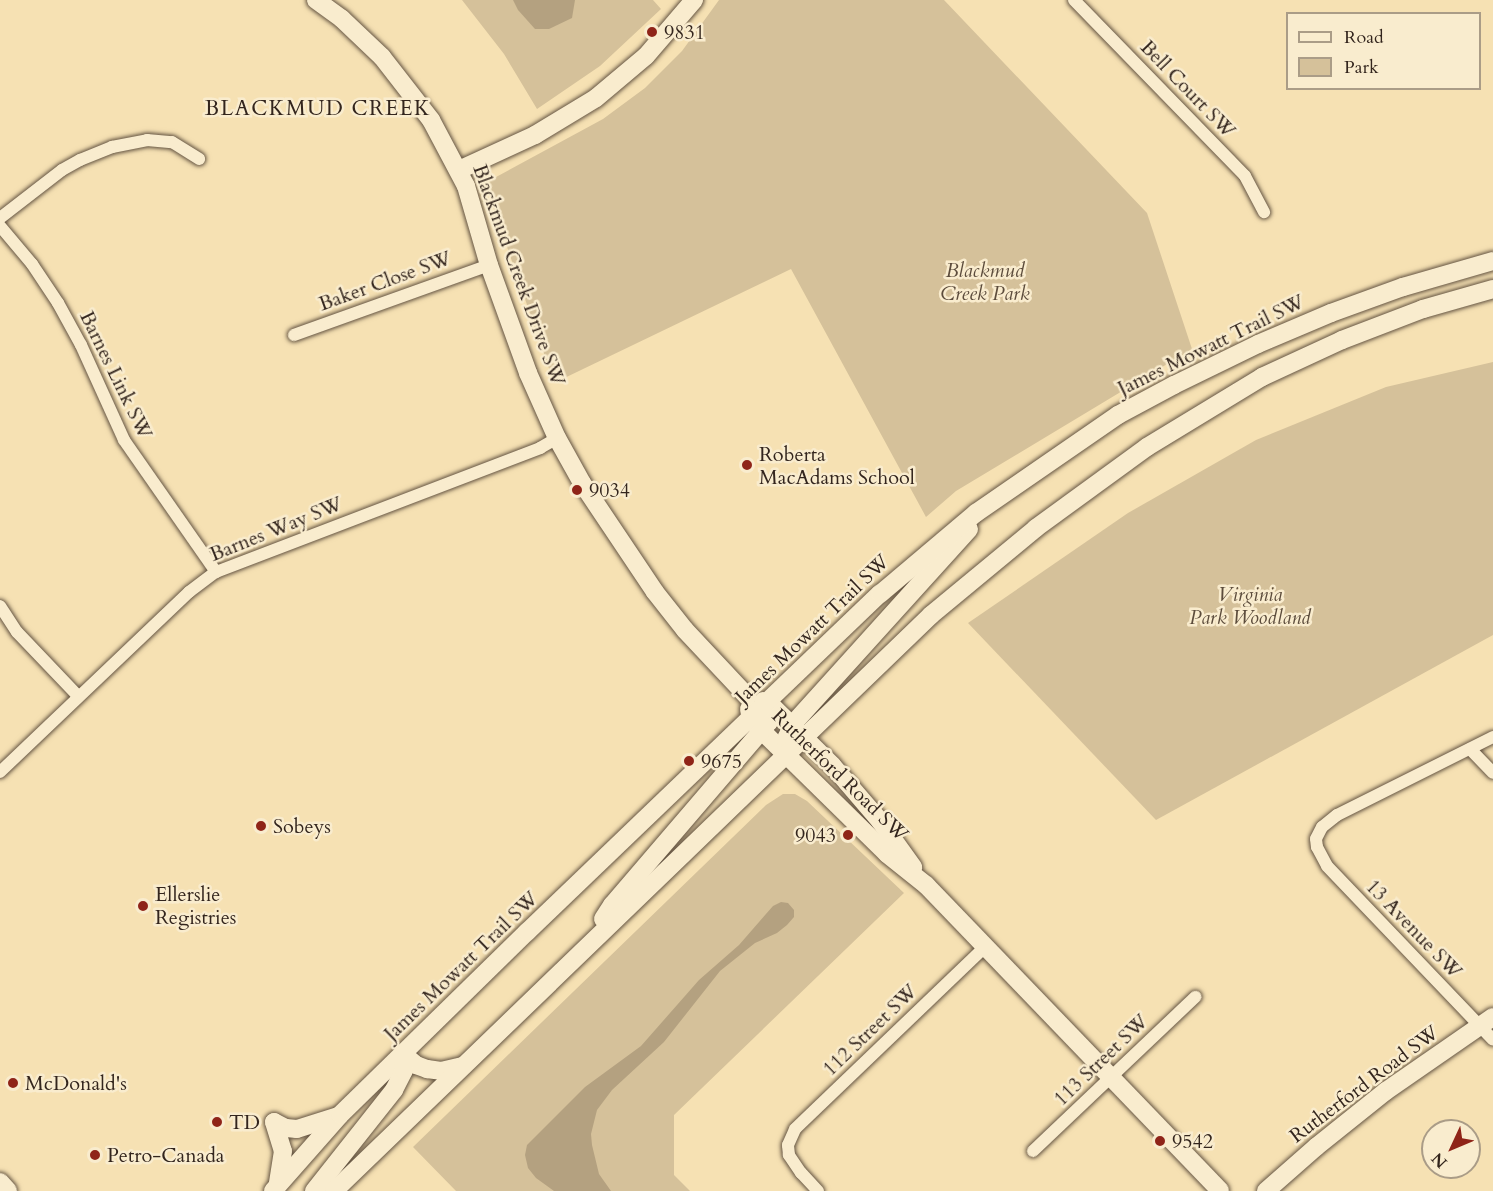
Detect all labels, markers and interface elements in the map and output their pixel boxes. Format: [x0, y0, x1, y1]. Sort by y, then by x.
legend [1286, 12, 1481, 90]
place label: 9831 [664, 20, 705, 44]
marker: 9831 [645, 25, 659, 39]
text: Road [1344, 25, 1384, 50]
street label: Bell Court SW [1135, 35, 1241, 143]
text: Park [1344, 55, 1379, 80]
district label: BLACKMUD CREEK [205, 96, 431, 122]
street label: Blackmud Creek Drive SW [468, 161, 570, 389]
street label: Baker Close SW [316, 246, 454, 316]
park label: Blackmud Creek Park [940, 258, 1030, 305]
street label: James Mowatt Trail SW [1114, 289, 1308, 401]
street label: Barnes Link SW [75, 307, 157, 443]
place label: Roberta MacAdams School [759, 442, 915, 489]
marker: Roberta MacAdams School [740, 458, 754, 472]
place label: 9034 [589, 478, 630, 502]
marker: 9034 [570, 483, 584, 497]
street label: Barnes Way SW [206, 491, 346, 567]
street label: James Mowatt Trail SW [730, 549, 894, 709]
park label: Virginia Park Woodland [1189, 583, 1311, 630]
street label: Rutherford Road SW [767, 704, 913, 846]
place label: 9675 [701, 749, 742, 773]
marker: 9675 [682, 754, 696, 768]
place label: Sobeys [273, 814, 331, 838]
marker: Sobeys [254, 819, 268, 833]
place label: 9043 [795, 823, 836, 847]
marker: 9043 [841, 828, 855, 842]
street label: 13 Avenue SW [1361, 875, 1467, 983]
place label: Ellerslie Registries [155, 882, 236, 929]
street label: James Mowatt Trail SW [379, 886, 543, 1046]
marker: Ellerslie Registries [136, 899, 150, 913]
street label: 112 Street SW [818, 979, 922, 1081]
street label: 113 Street SW [1049, 1009, 1153, 1111]
street label: Rutherford Road SW [1285, 1020, 1443, 1148]
place label: McDonald's [25, 1071, 127, 1095]
marker: McDonald's [6, 1076, 20, 1090]
place label: TD [229, 1110, 260, 1134]
marker: TD [210, 1115, 224, 1129]
north arrow [1421, 1119, 1481, 1179]
place label: 9542 [1172, 1129, 1213, 1153]
marker: 9542 [1153, 1134, 1167, 1148]
place label: Petro-Canada [107, 1143, 224, 1167]
text: N [1427, 1147, 1452, 1173]
marker: Petro-Canada [88, 1148, 102, 1162]

